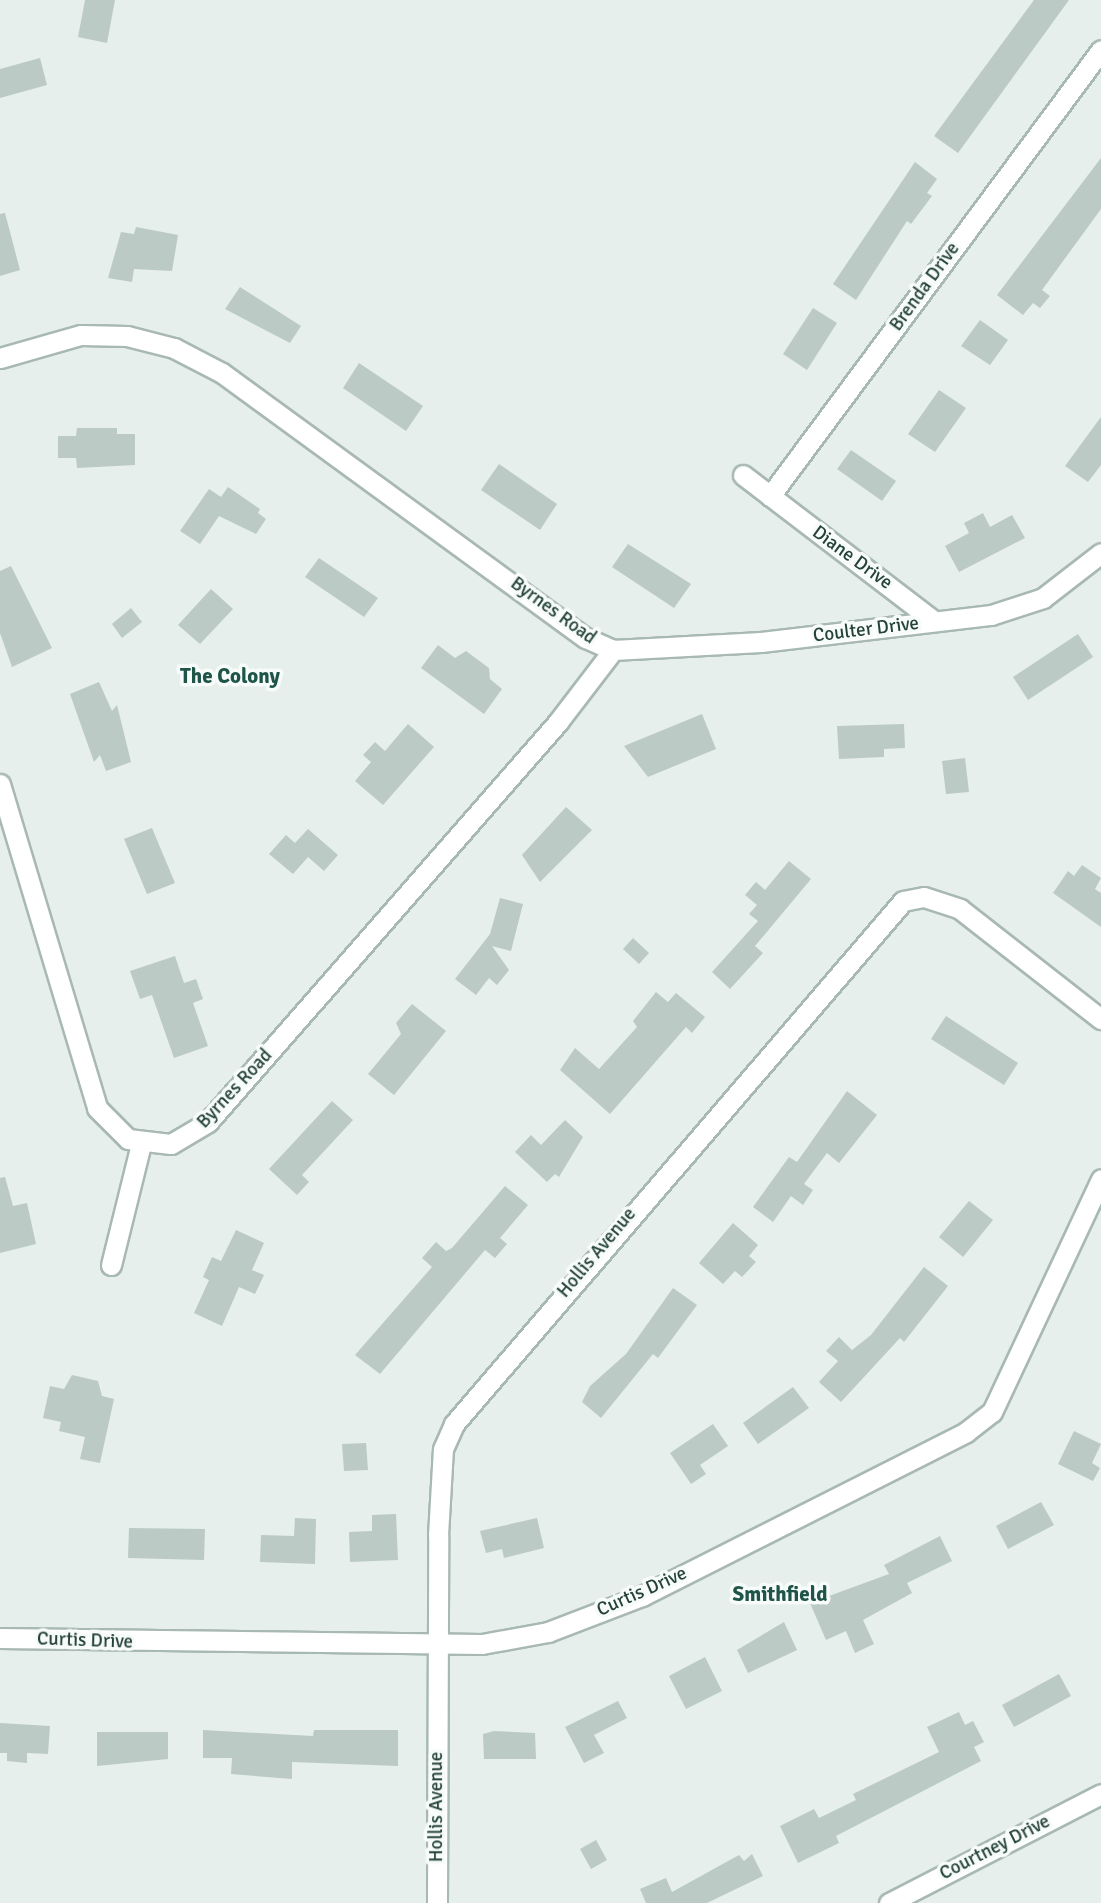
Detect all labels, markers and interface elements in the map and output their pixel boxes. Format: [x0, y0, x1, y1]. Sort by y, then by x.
street label: Brenda Drive [885, 238, 965, 336]
street label: Diane Drive [807, 521, 897, 595]
street label: Byrnes Road [506, 572, 600, 650]
street label: Coulter Drive [812, 612, 920, 648]
district label: The Colony [180, 663, 280, 689]
street label: Byrnes Road [193, 1045, 277, 1133]
street label: Hollis Avenue [553, 1203, 641, 1303]
street label: Curtis Drive [593, 1562, 691, 1622]
district label: Smithfield [732, 1581, 828, 1607]
street label: Curtis Drive [37, 1628, 133, 1654]
street label: Hollis Avenue [426, 1752, 448, 1862]
street label: Courtney Drive [936, 1810, 1054, 1886]

